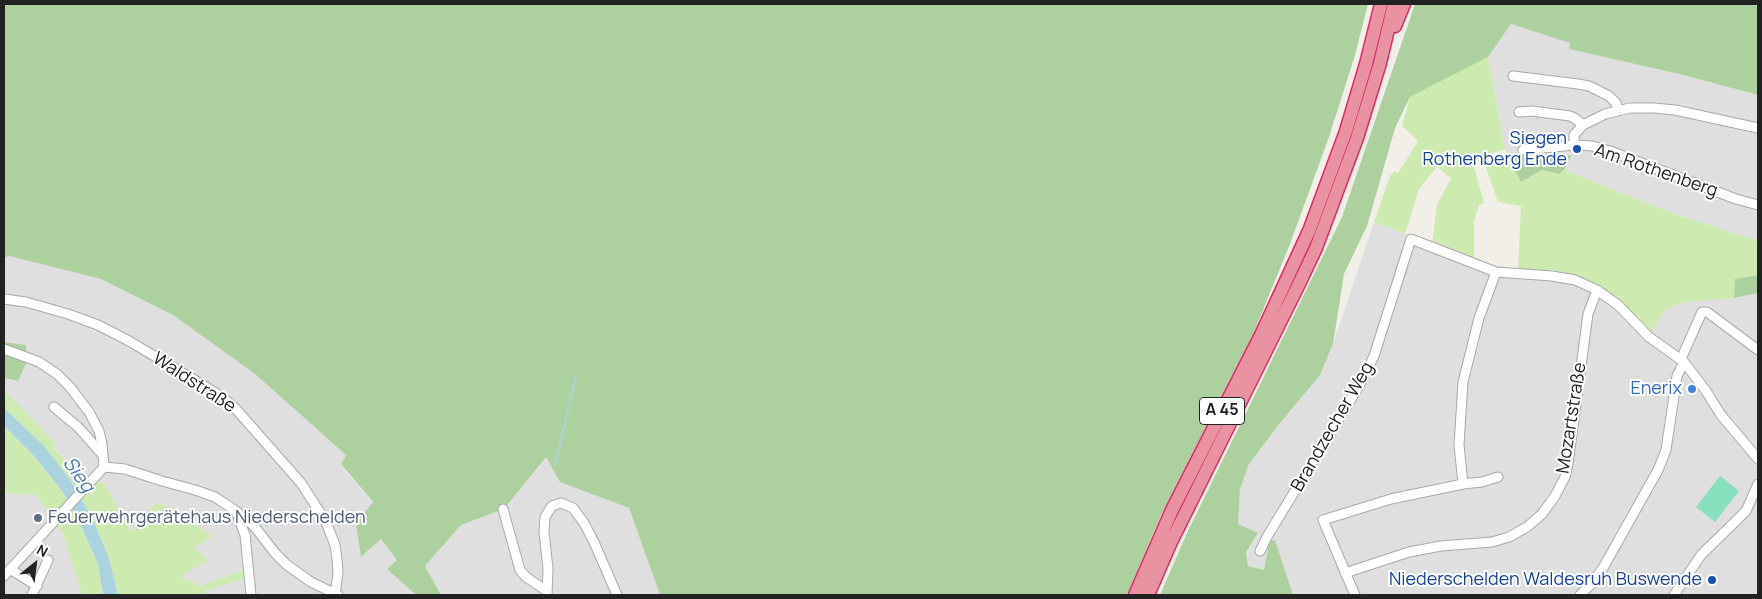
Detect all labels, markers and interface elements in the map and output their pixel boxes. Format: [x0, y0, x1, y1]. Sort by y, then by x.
place label: Siegen Rothenberg Ende [1423, 128, 1567, 170]
street label: Am Rothenberg [1591, 140, 1721, 202]
marker: Siegen Rothenberg Ende [1571, 143, 1583, 155]
street label: Waldstraße [148, 348, 240, 418]
street label: Brandzecher Weg [1287, 358, 1379, 496]
street label: Mozartstraße [1553, 361, 1591, 475]
place label: Enerix [1630, 378, 1682, 400]
marker: Enerix [1686, 383, 1698, 395]
road number: A 45 [1200, 398, 1244, 424]
water label: Sieg [57, 453, 99, 497]
place label: Feuerwehrgerätehaus Niederschelden [48, 507, 366, 529]
marker: Feuerwehrgerätehaus Niederschelden [32, 512, 44, 524]
north arrow [10, 539, 60, 589]
text: N [34, 540, 52, 561]
place label: Niederschelden Waldesruh Buswende [1389, 569, 1702, 591]
marker: Niederschelden Waldesruh Buswende [1706, 574, 1718, 586]

